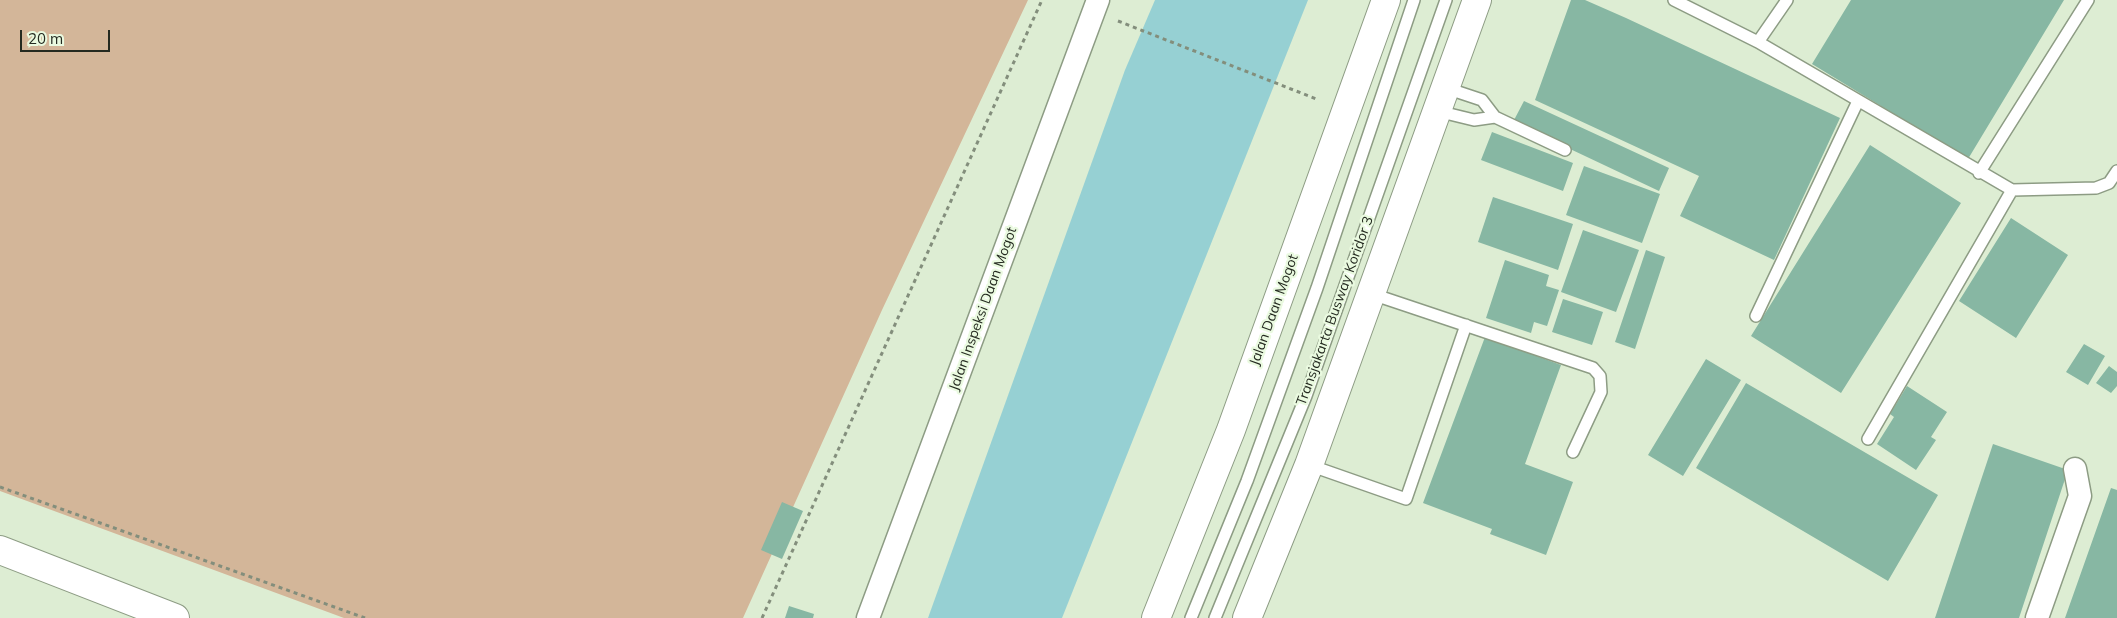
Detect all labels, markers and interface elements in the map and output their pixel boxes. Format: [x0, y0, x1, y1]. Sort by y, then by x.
scale bar [22, 20, 112, 52]
text: 20 m [28, 29, 63, 48]
street label: Transjakarta Busway Koridor 3 [1293, 214, 1377, 408]
street label: Jalan Inspeksi Daan Mogot [946, 225, 1020, 393]
street label: Jalan Daan Mogot [1246, 252, 1302, 368]

